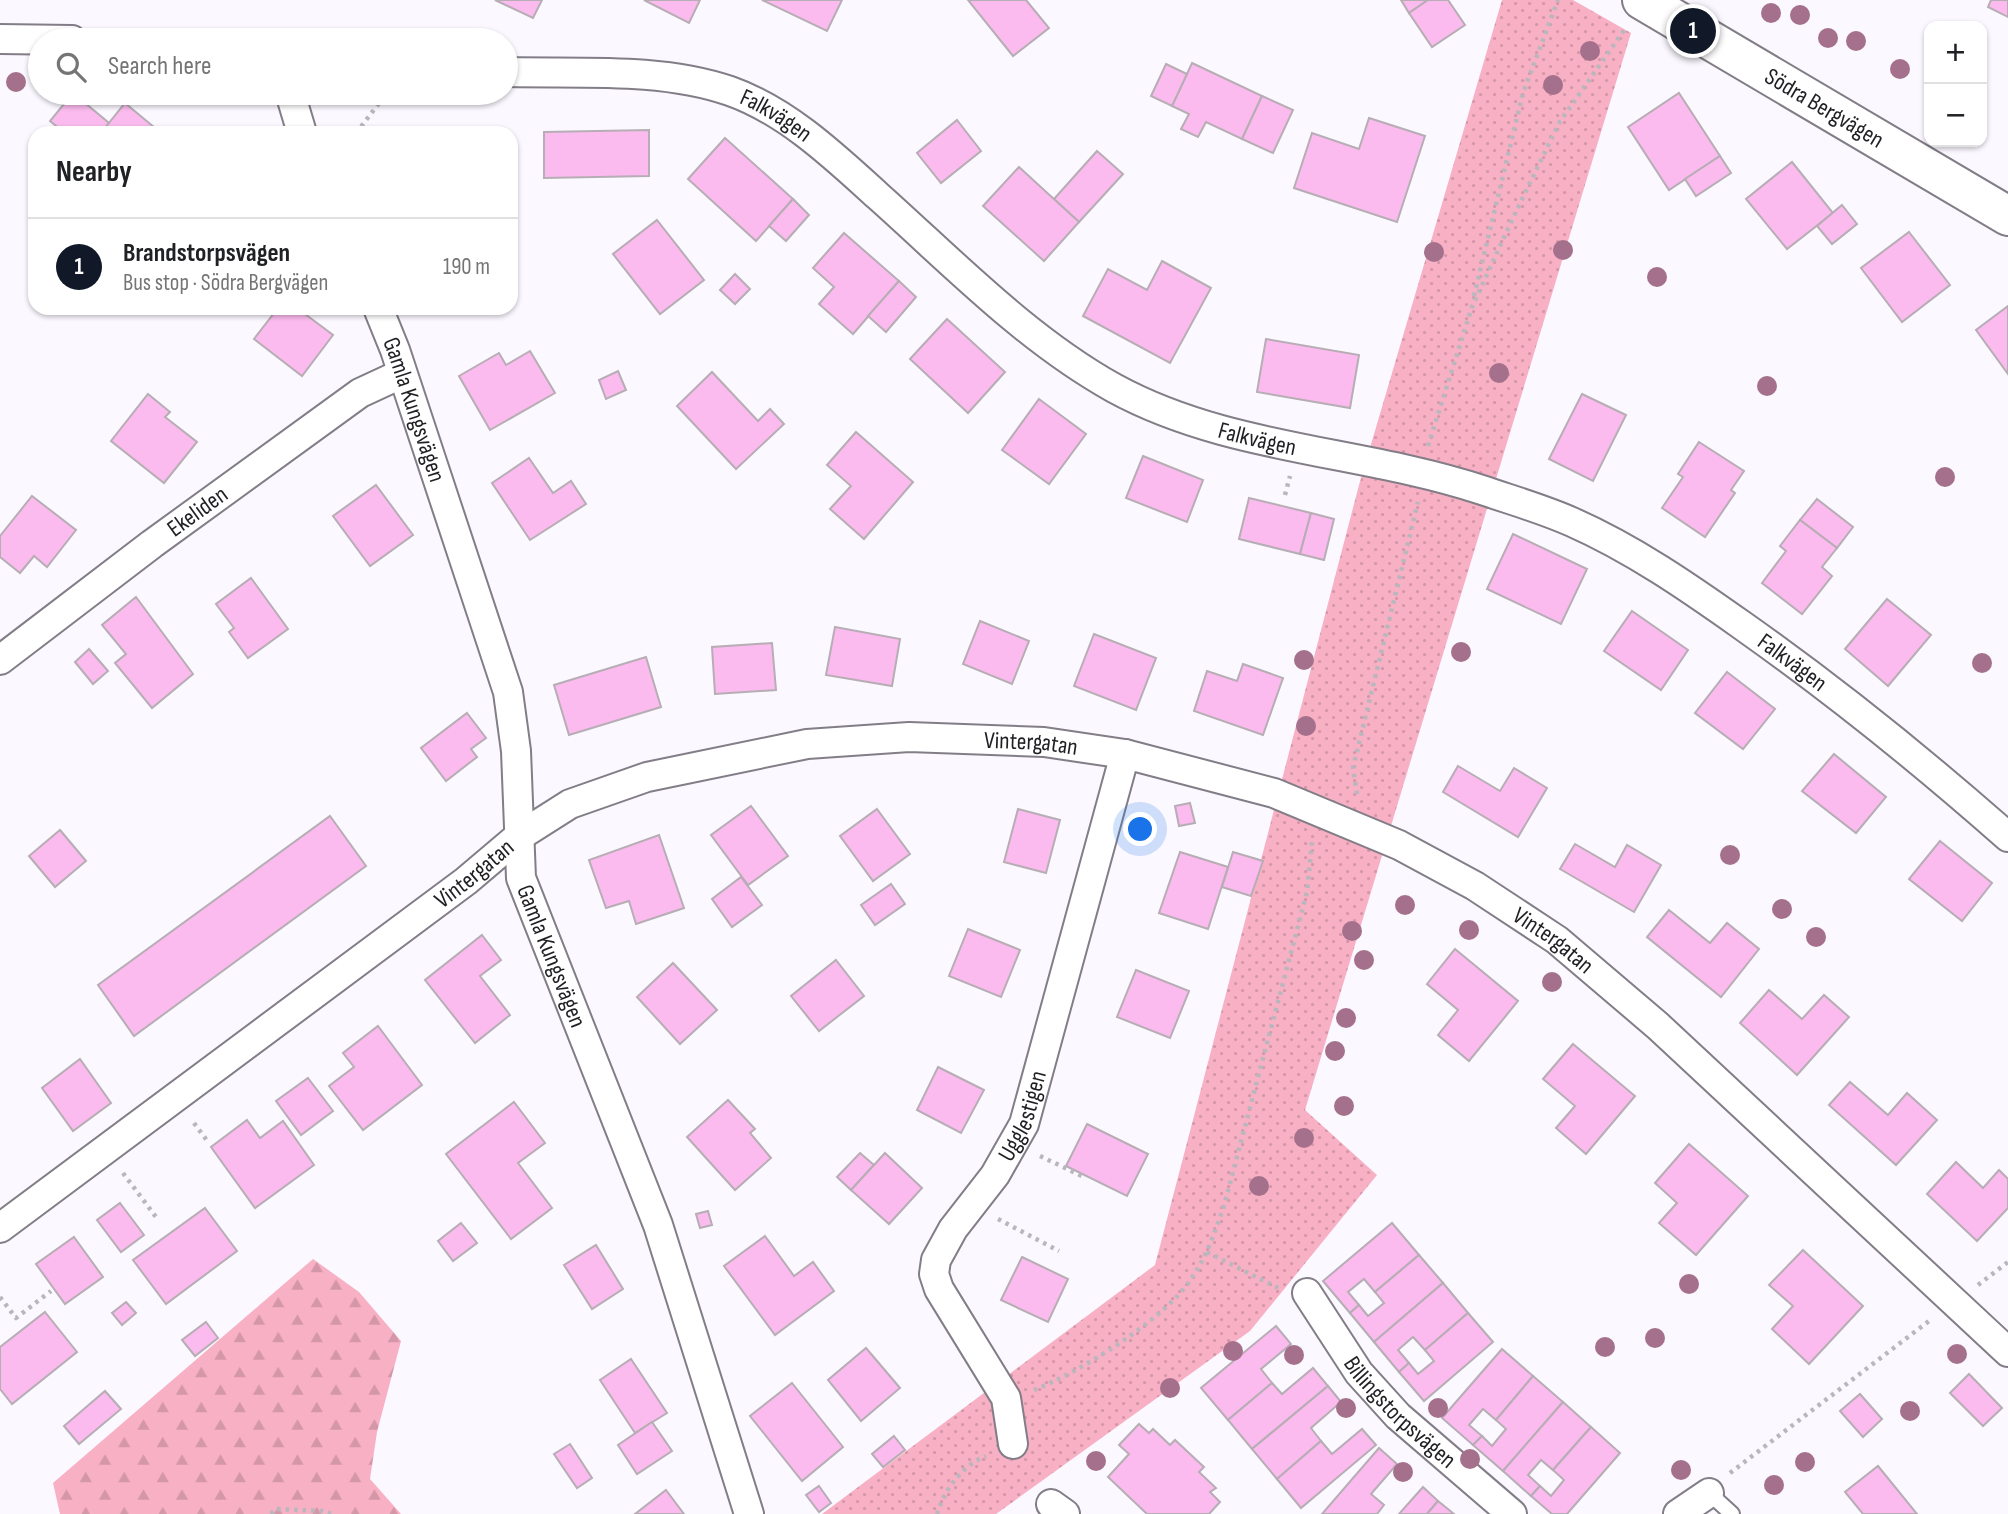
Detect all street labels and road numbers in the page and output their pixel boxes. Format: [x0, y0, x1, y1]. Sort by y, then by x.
street label: Södra Bergvägen [1760, 62, 1889, 155]
street label: Falkvägen [736, 83, 818, 148]
street label: Gamla Kungsvägen [376, 333, 452, 486]
street label: Falkvägen [1215, 416, 1299, 462]
street label: Ekeliden [162, 480, 233, 543]
street label: Falkvägen [1752, 627, 1833, 698]
street label: Vintergatan [983, 726, 1080, 762]
street label: Vintergatan [429, 833, 520, 915]
street label: Gamla Kungsvägen [510, 881, 592, 1032]
street label: Vintergatan [1507, 901, 1600, 980]
street label: Ugglestigen [992, 1068, 1053, 1167]
street label: Billingstorpsvägen [1337, 1351, 1462, 1475]

